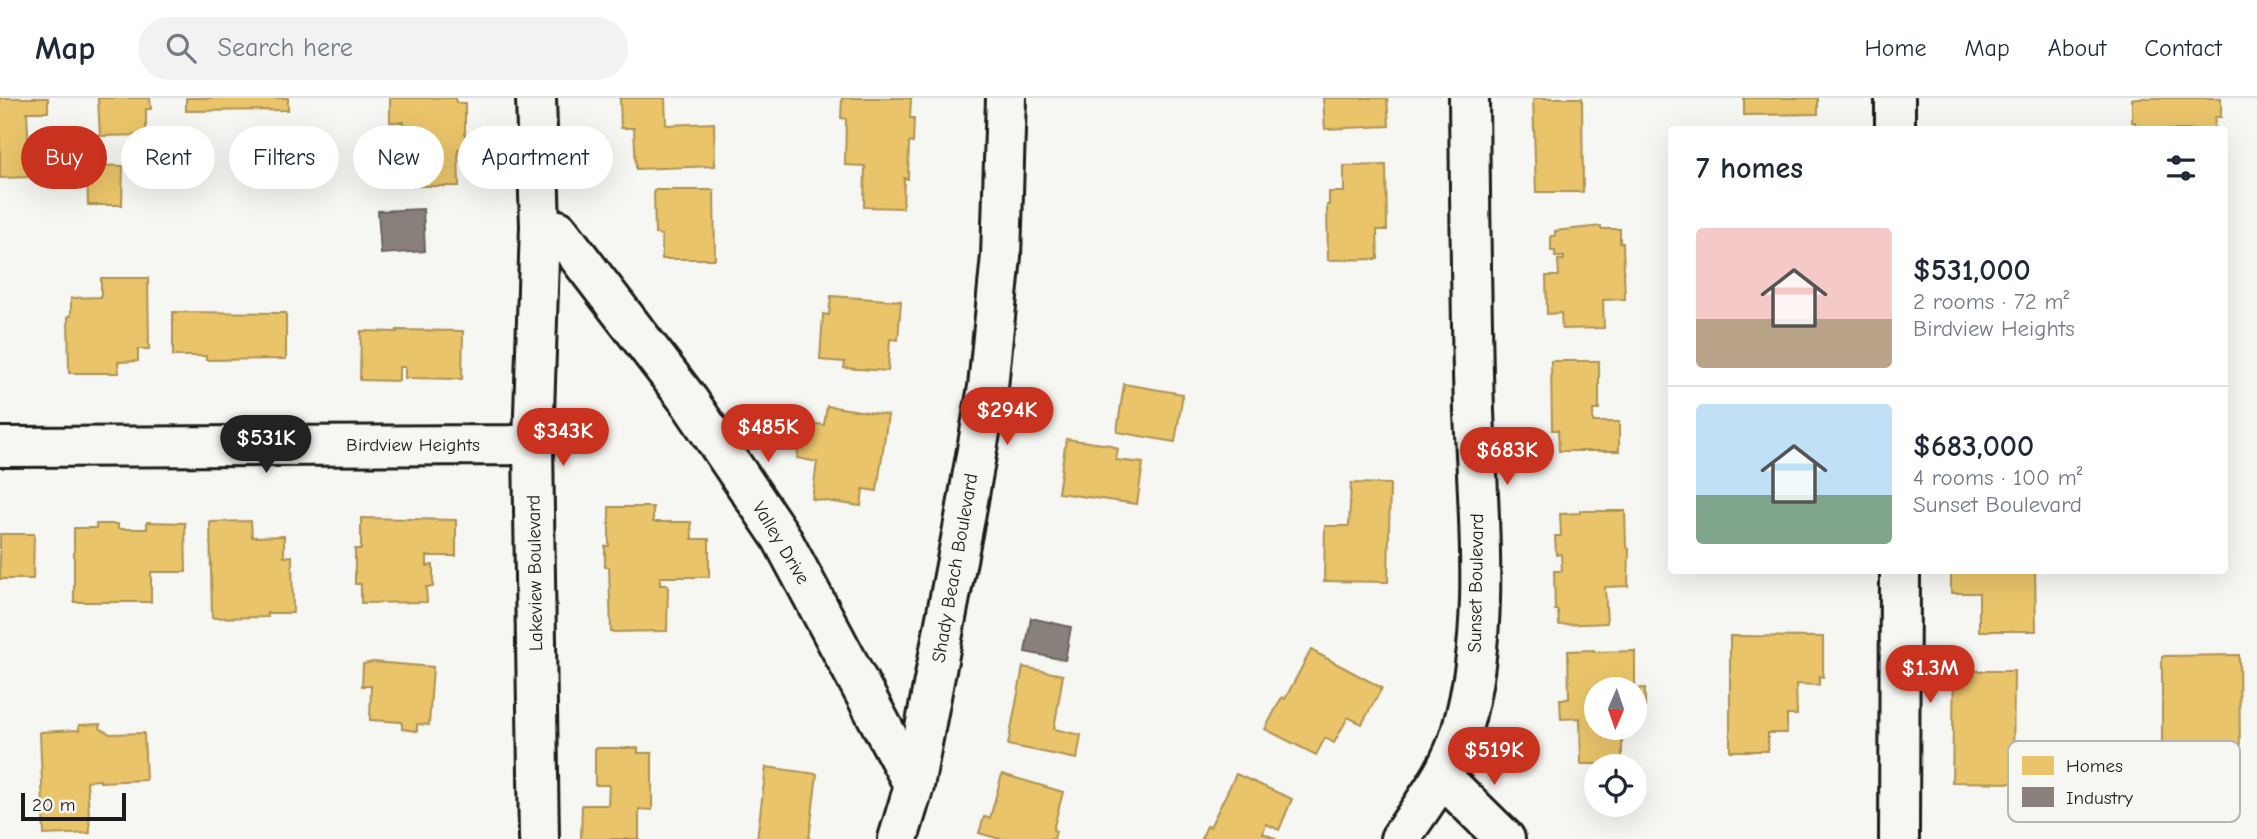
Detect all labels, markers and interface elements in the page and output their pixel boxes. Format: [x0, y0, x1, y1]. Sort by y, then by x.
search box [138, 17, 628, 80]
text: Map [35, 29, 96, 67]
icon: search [162, 29, 200, 67]
text: Search here [218, 33, 353, 63]
text: Home [1865, 34, 1926, 62]
text: Map [1964, 34, 2010, 62]
text: About [2048, 34, 2106, 62]
text: Contact [2144, 34, 2222, 62]
chip: Buy [21, 126, 107, 189]
chip: Rent [121, 126, 215, 189]
chip: Filters [229, 126, 339, 189]
chip: New [353, 126, 444, 189]
chip: Apartment [458, 126, 613, 189]
icon: filters [2162, 149, 2200, 187]
text: 7 homes [1696, 151, 1803, 186]
text: $531,000 [1913, 253, 2031, 288]
icon: home [1752, 256, 1836, 340]
text: 2 rooms · 72 m² [1913, 288, 2069, 315]
text: Birdview Heights [1913, 315, 2075, 342]
pin: $294K [958, 388, 1056, 447]
text: $294K [976, 396, 1038, 423]
pin: $485K [719, 404, 817, 464]
pin: $343K [514, 408, 612, 468]
text: $485K [737, 413, 799, 440]
pin: $531K [217, 416, 315, 475]
text: $343K [533, 417, 593, 444]
text: $531K [236, 424, 296, 451]
pin: $683K [1458, 428, 1556, 487]
text: $683,000 [1913, 429, 2034, 464]
icon: home [1752, 432, 1836, 516]
street label: Birdview Heights [346, 434, 480, 456]
text: $683K [1476, 436, 1538, 463]
text: 4 rooms · 100 m² [1913, 464, 2082, 491]
street label: Shady Beach Boulevard [928, 472, 982, 664]
text: Sunset Boulevard [1913, 491, 2082, 518]
street label: Lakeview Boulevard [523, 495, 547, 651]
street label: Valley Drive [748, 498, 814, 588]
street label: Sunset Boulevard [1464, 513, 1488, 653]
pin: $1.3M [1881, 646, 1979, 705]
text: $1.3M [1902, 654, 1958, 681]
north arrow [1584, 677, 1647, 740]
map controls [1584, 677, 1647, 817]
pin: $519K [1445, 728, 1543, 787]
text: $519K [1464, 736, 1524, 763]
legend [2008, 741, 2240, 822]
button: locate [1584, 754, 1647, 817]
text: Homes [2066, 755, 2123, 777]
text: Industry [2066, 787, 2134, 809]
scale bar [21, 790, 126, 822]
text: 20 m [32, 794, 76, 816]

